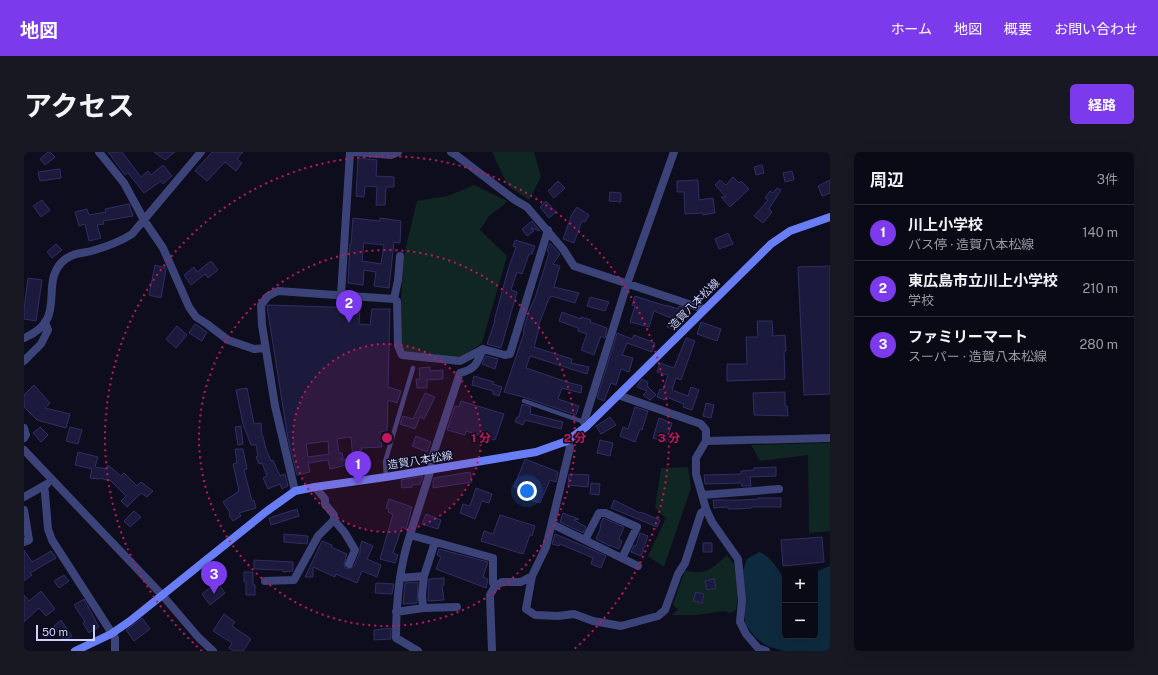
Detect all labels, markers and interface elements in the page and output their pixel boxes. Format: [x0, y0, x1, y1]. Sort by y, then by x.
text: 地図 [20, 19, 58, 41]
text: ホーム [890, 21, 932, 37]
text: 地図 [954, 21, 982, 37]
text: 概要 [1004, 21, 1032, 37]
text: お問い合わせ [1054, 21, 1138, 37]
button: 経路 [1070, 84, 1134, 124]
text: アクセス [24, 89, 135, 122]
text: 周辺 [870, 170, 904, 190]
text: 3件 [1097, 172, 1118, 187]
text: 川上小学校 [908, 216, 983, 233]
text: 1 [880, 225, 886, 240]
text: 140 m [1082, 225, 1118, 240]
text: バス停 · 造賀八本松線 [908, 237, 1034, 252]
text: 東広島市立川上小学校 [908, 272, 1058, 289]
street label: 造賀八本松線 [666, 276, 722, 332]
text: 2 [879, 281, 887, 296]
text: 210 m [1083, 281, 1118, 296]
pin: 2 [336, 290, 362, 323]
text: 学校 [908, 293, 934, 308]
text: ファミリーマート [908, 328, 1028, 345]
text: 3 [879, 337, 887, 352]
text: 280 m [1080, 337, 1118, 352]
text: スーパー · 造賀八本松線 [908, 349, 1047, 364]
centre of rings [380, 431, 394, 445]
text: 1 分 [471, 431, 491, 445]
text: 2 分 [564, 431, 586, 445]
text: 3 分 [658, 431, 680, 445]
street label: 造賀八本松線 [386, 449, 454, 471]
pin: 1 [345, 451, 371, 484]
your location [517, 481, 537, 501]
pin: 3 [201, 561, 227, 594]
map controls [782, 567, 818, 639]
button: + [782, 567, 818, 603]
button: − [782, 603, 818, 639]
scale bar [36, 623, 95, 642]
text: 50 m [42, 626, 68, 638]

